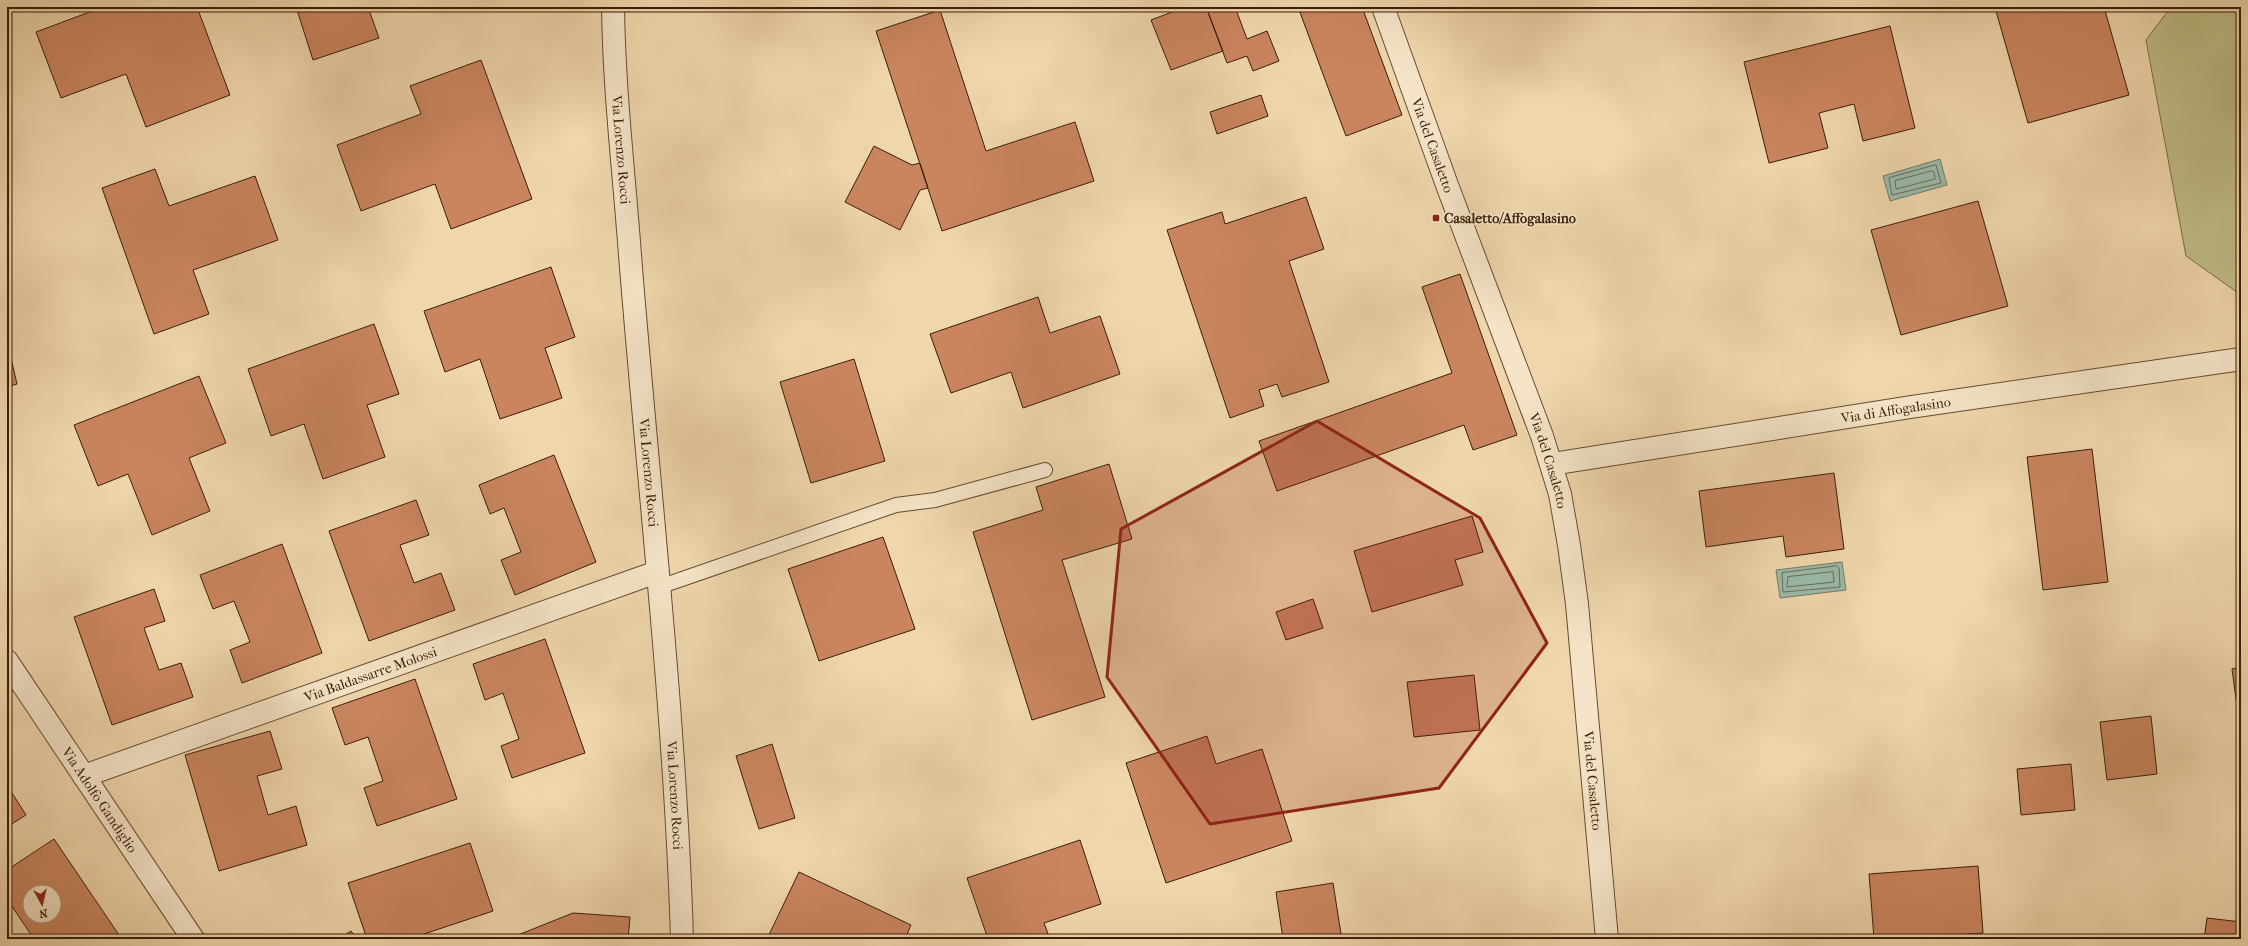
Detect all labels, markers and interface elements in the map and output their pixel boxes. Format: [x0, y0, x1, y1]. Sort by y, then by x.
street label: Via Lorenzo Rocci [608, 94, 634, 205]
street label: Via del Casaletto [1407, 95, 1457, 195]
place label: Casaletto/Affogalasino [1444, 210, 1576, 227]
marker: Casaletto/Affogalasino [1431, 213, 1441, 223]
street label: Via di Affogalasino [1839, 393, 1952, 427]
street label: Via del Casaletto [1525, 410, 1570, 510]
street label: Via Lorenzo Rocci [635, 416, 662, 528]
street label: Via Baldassarre Molossi [301, 643, 439, 706]
street label: Via del Casaletto [1579, 729, 1605, 831]
street label: Via Lorenzo Rocci [663, 739, 686, 850]
street label: Via Adolfo Gandiglio [57, 743, 141, 856]
north arrow [22, 884, 62, 924]
text: N [38, 906, 48, 921]

